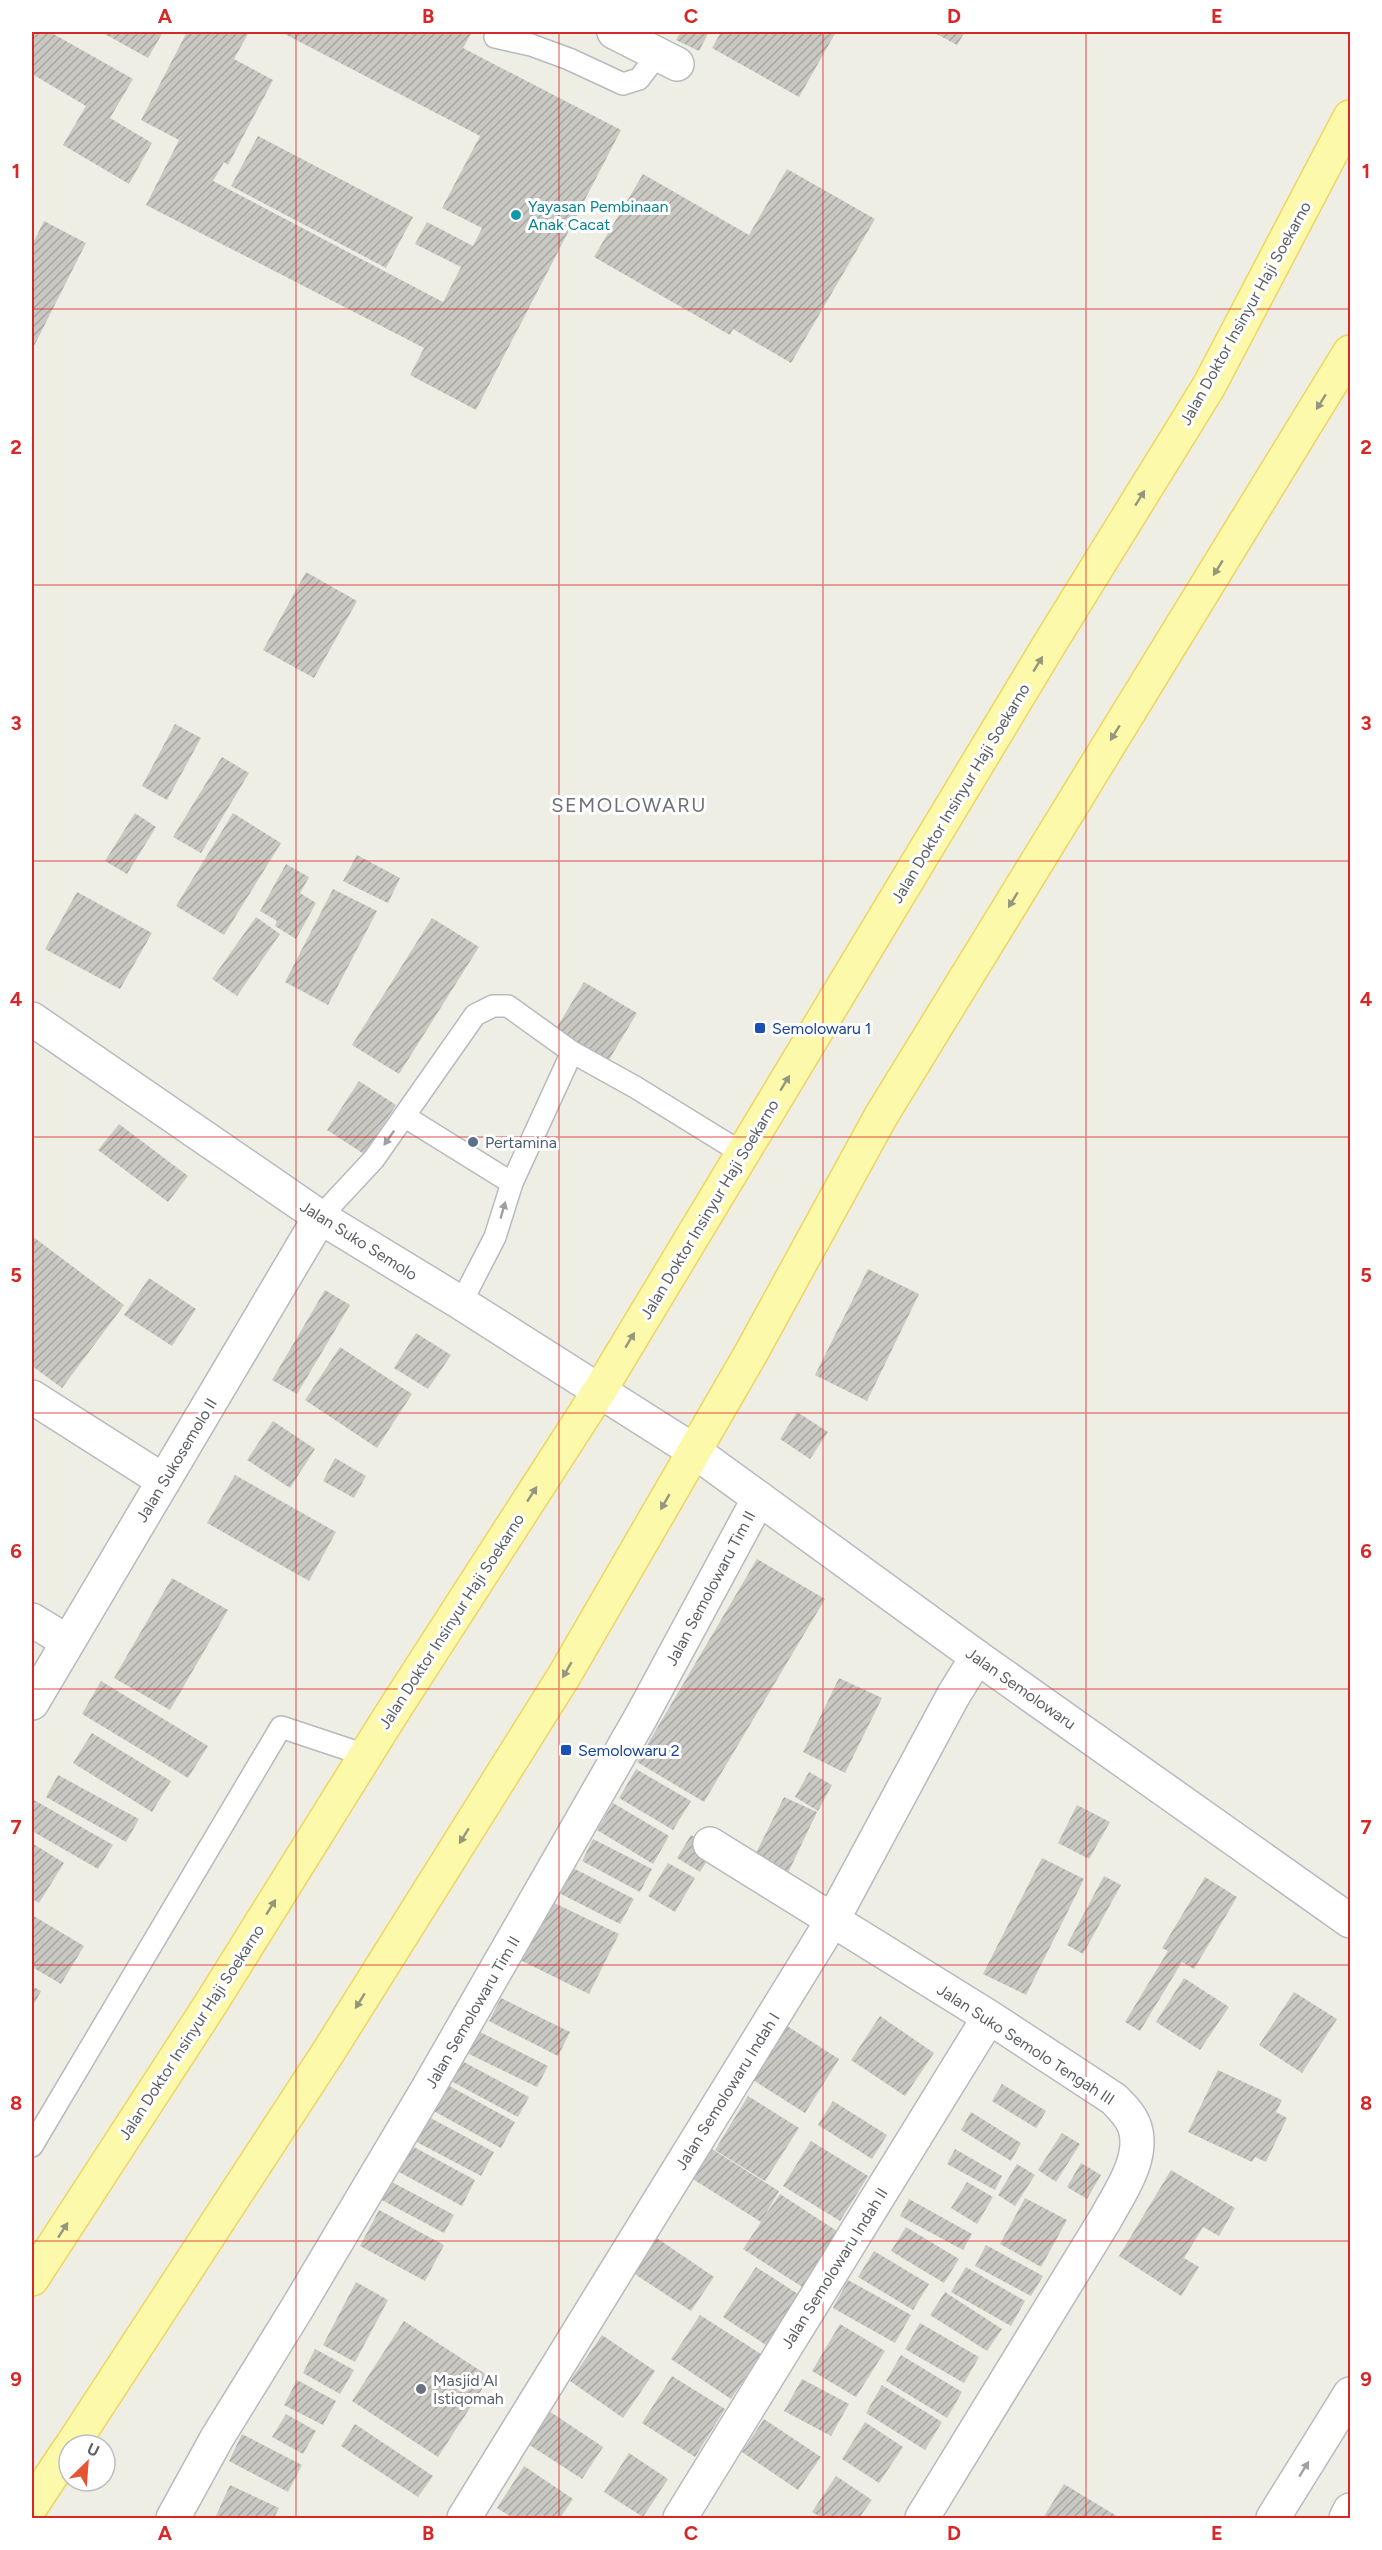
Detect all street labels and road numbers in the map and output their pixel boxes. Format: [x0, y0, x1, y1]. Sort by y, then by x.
street label: Jalan Doktor Insinyur Haji Soekarno [1176, 198, 1315, 428]
street label: Jalan Doktor Insinyur Haji Soekarno [887, 680, 1034, 907]
street label: Jalan Doktor Insinyur Haji Soekarno [636, 1096, 783, 1323]
street label: Jalan Suko Semolo [297, 1197, 421, 1284]
street label: Jalan Sukosemolo II [132, 1395, 221, 1526]
street label: Jalan Semolowaru Tim II [662, 1508, 759, 1669]
street label: Jalan Doktor Insinyur Haji Soekarno [375, 1510, 528, 1733]
street label: Jalan Semolowaru [962, 1643, 1079, 1733]
street label: Jalan Doktor Insinyur Haji Soekarno [115, 1921, 268, 2144]
street label: Jalan Semolowaru Tim II [421, 1933, 524, 2092]
street label: Jalan Suko Semolo Tengah III [933, 1980, 1118, 2109]
street label: Jalan Semolowaru Indah I [671, 2009, 784, 2173]
street label: Jalan Semolowaru Indah II [777, 2184, 892, 2352]

